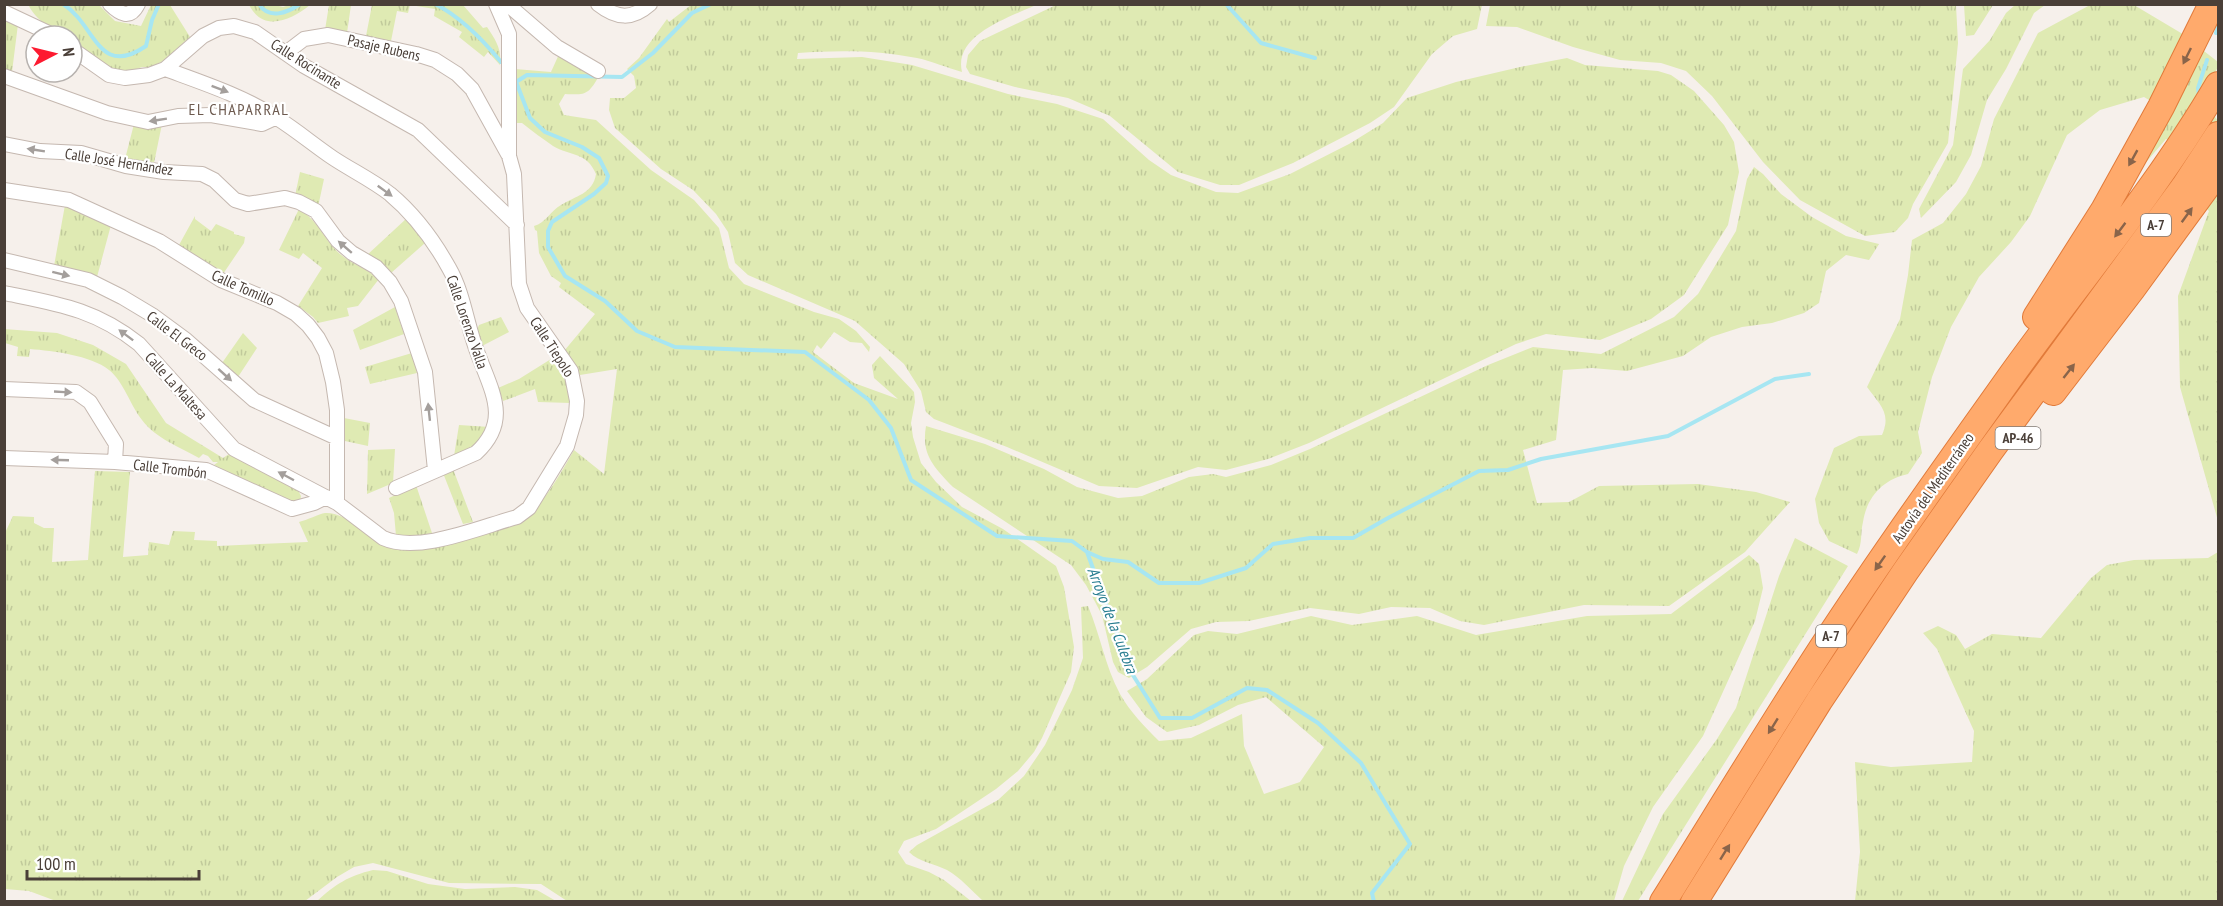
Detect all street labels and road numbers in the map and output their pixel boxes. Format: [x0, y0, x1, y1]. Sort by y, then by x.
street label: Pasaje Rubens [346, 30, 422, 65]
street label: Calle Rocinante [267, 34, 345, 93]
street label: Calle José Hernández [64, 144, 174, 179]
road number: A-7 [2141, 214, 2171, 236]
street label: Calle Tomillo [209, 265, 278, 310]
street label: Calle Lorenzo Valla [443, 272, 492, 371]
street label: Calle El Greco [143, 307, 211, 365]
street label: Calle Tiepolo [526, 313, 579, 380]
street label: Calle La Maltesa [141, 348, 212, 423]
road number: AP-46 [1996, 427, 2040, 449]
street label: Autovía del Mediterráneo [1887, 429, 1978, 547]
street label: Calle Trombón [132, 455, 208, 482]
road number: A-7 [1816, 625, 1846, 647]

